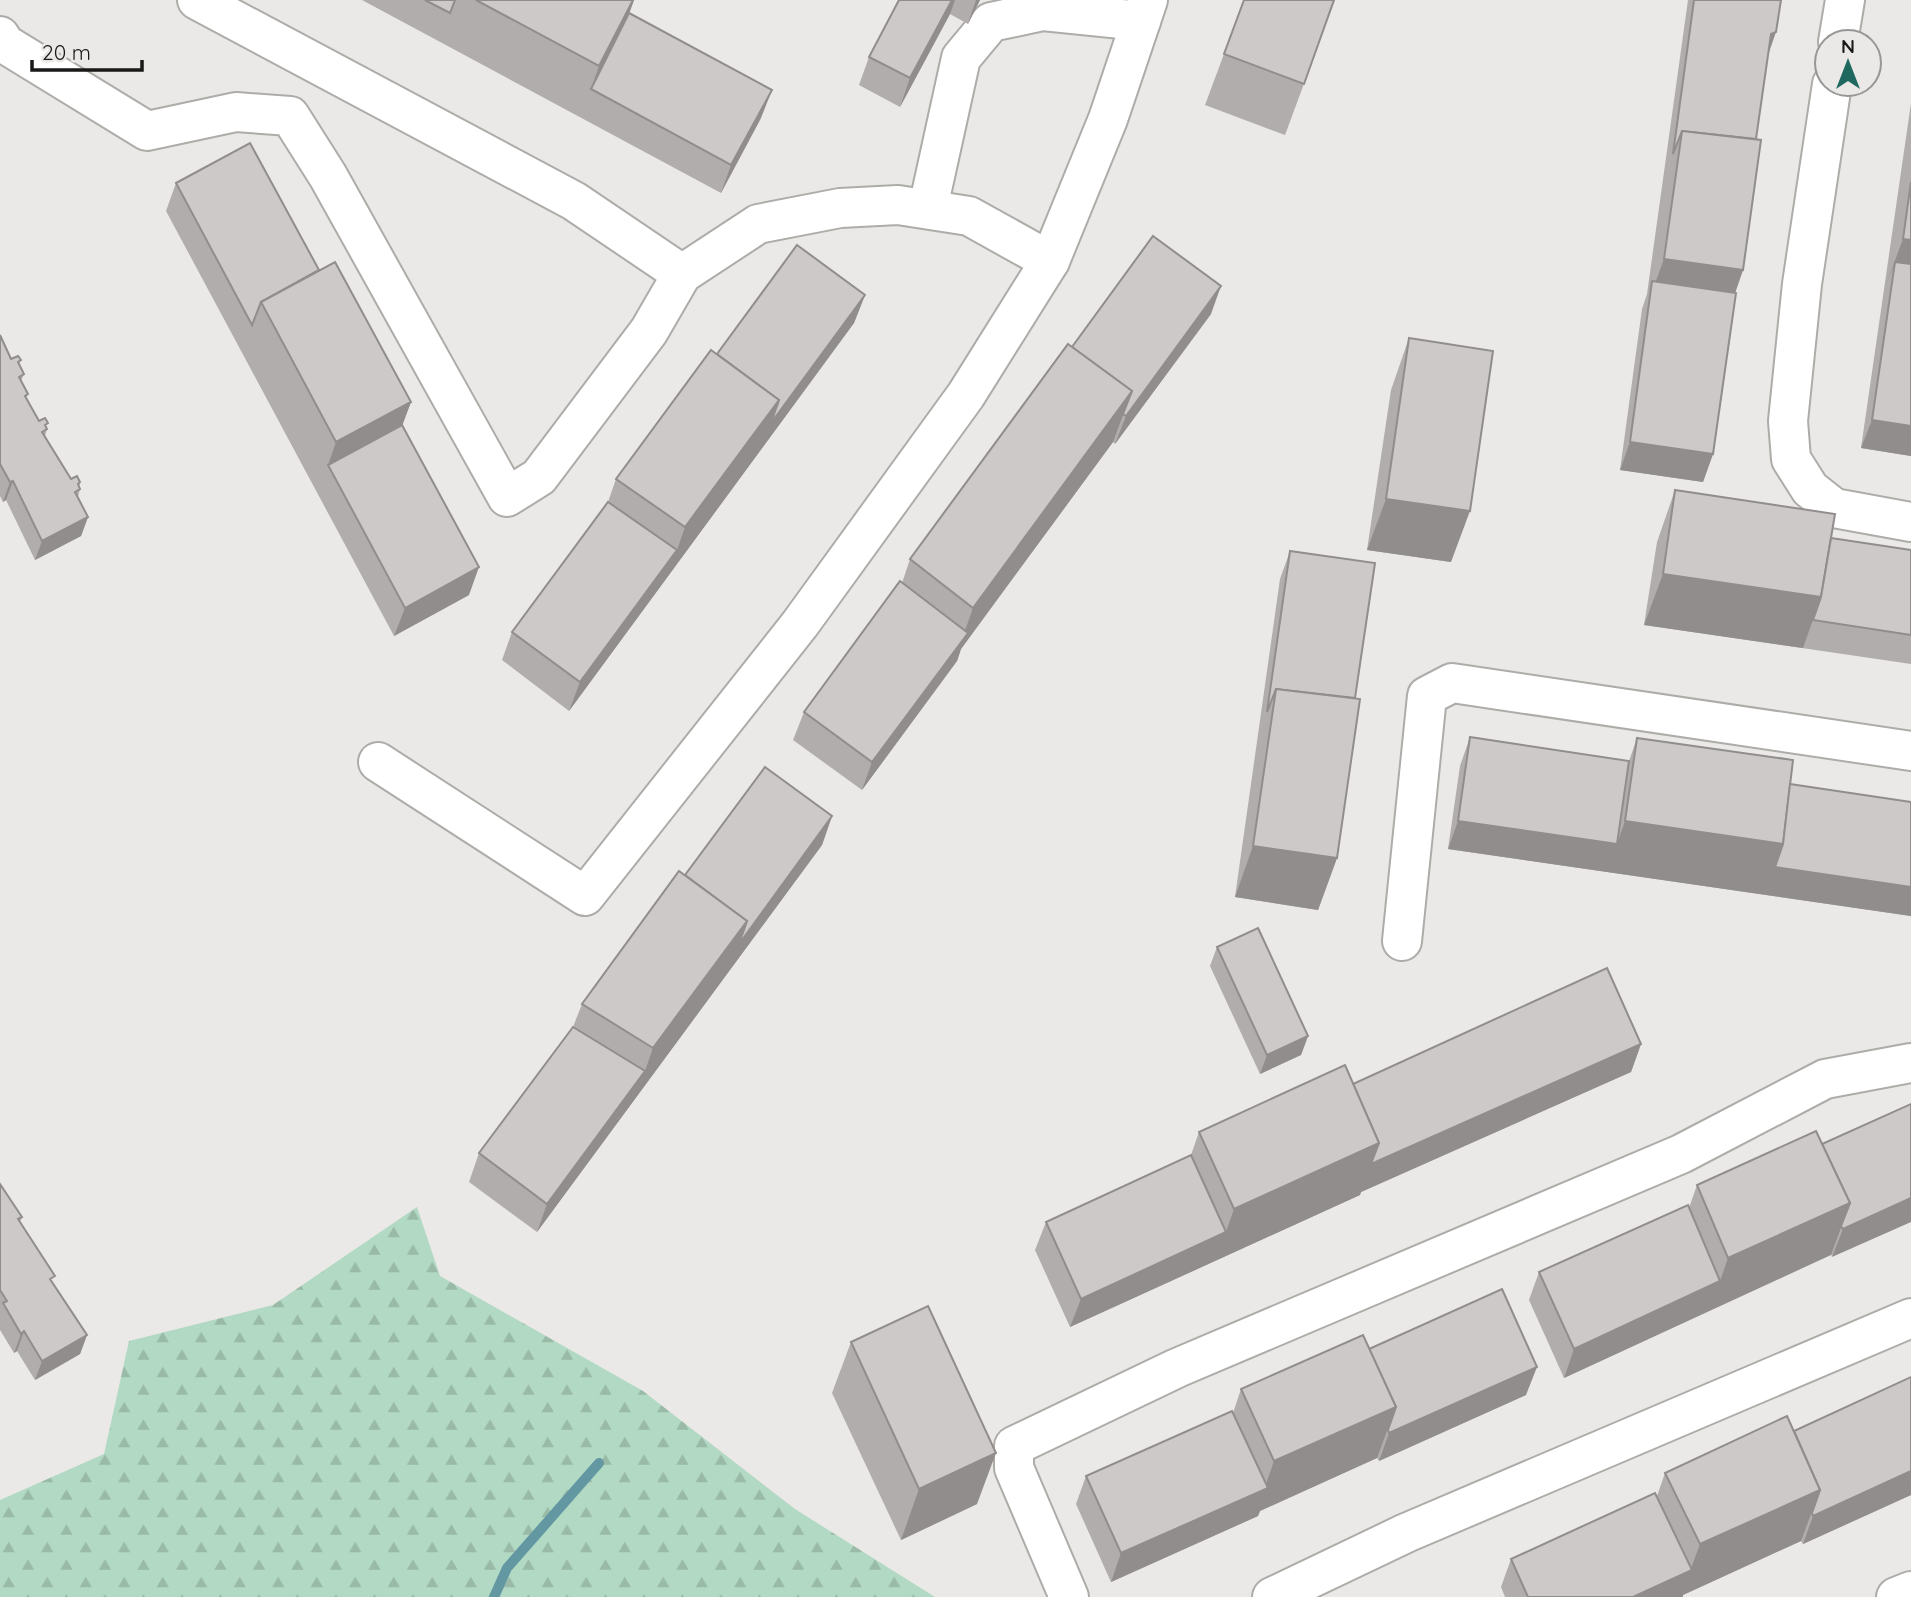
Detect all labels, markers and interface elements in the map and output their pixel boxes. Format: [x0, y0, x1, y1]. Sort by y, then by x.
scale bar [32, 28, 142, 72]
north arrow [1813, 28, 1883, 98]
text: N [1841, 34, 1855, 58]
text: 20 m [42, 39, 91, 65]

